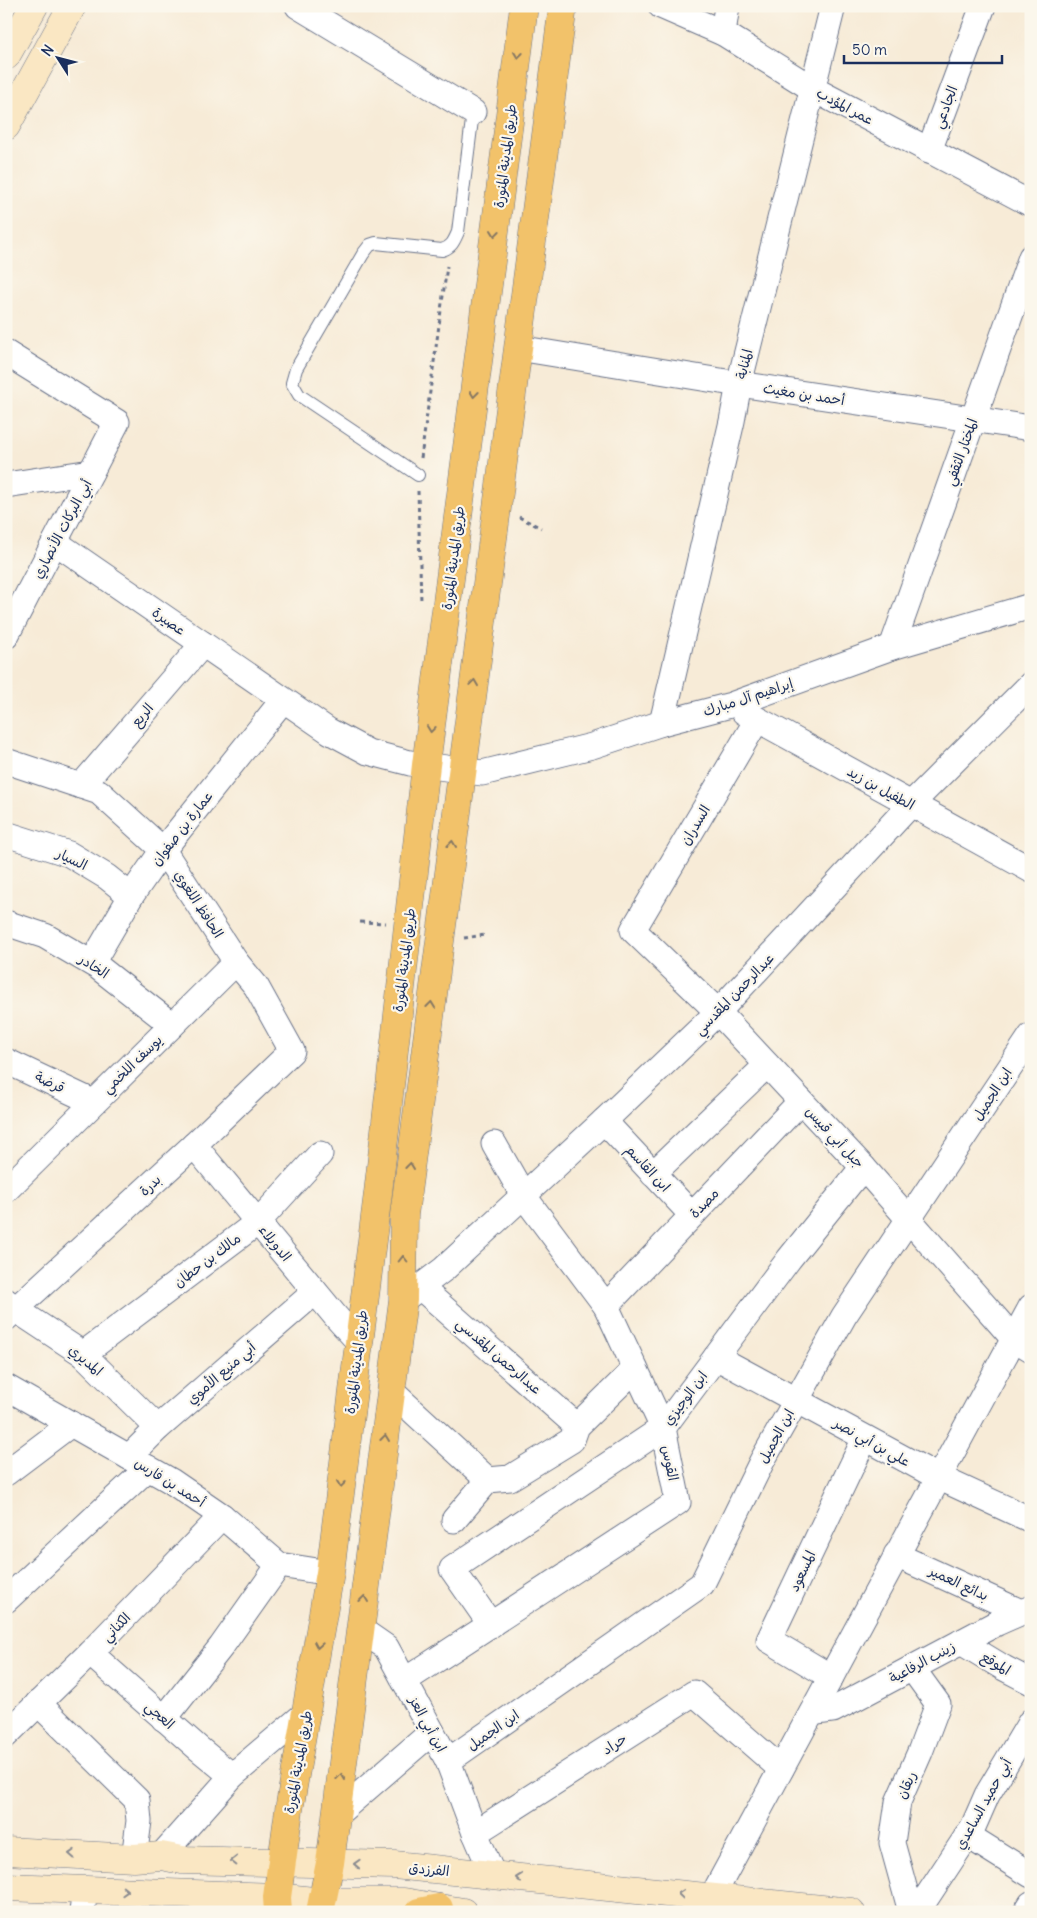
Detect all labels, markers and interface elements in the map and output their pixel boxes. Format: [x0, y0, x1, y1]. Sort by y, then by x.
north arrow [32, 32, 82, 82]
scale bar [844, 32, 1002, 64]
text: 50 m [852, 40, 887, 59]
text: N [37, 41, 58, 60]
one-way arrow [513, 50, 523, 59]
street label: الجادعي [929, 83, 965, 132]
street label: عمر المؤدب [813, 84, 877, 128]
street label: طريق المدينة المنورة [490, 103, 521, 209]
one-way arrow [490, 229, 501, 237]
street label: المنابة [732, 347, 756, 381]
street label: أحمد بن مغيث [762, 379, 847, 409]
one-way arrow [469, 391, 480, 399]
street label: المختار الثقفي [940, 416, 985, 490]
street label: أبي البركات الأنصاري [28, 476, 100, 584]
street label: طريق المدينة المنورة [438, 505, 469, 611]
street label: عصيرة [149, 603, 189, 639]
street label: إبراهيم آل مبارك [701, 674, 796, 722]
one-way arrow [468, 679, 478, 687]
street label: الريع [127, 699, 159, 732]
one-way arrow [426, 725, 437, 733]
street label: الطفيل بن زيد [844, 762, 918, 814]
street label: عمارة بن صفوان [147, 787, 217, 869]
street label: السدران [676, 802, 714, 848]
one-way arrow [447, 840, 457, 848]
street label: السيار [53, 843, 90, 874]
street label: الحافظ اللغوي [169, 867, 228, 942]
street label: طريق المدينة المنورة [389, 907, 420, 1013]
street label: الخادر [75, 949, 113, 982]
street label: عبدالرحمن المقدسي [690, 949, 781, 1042]
one-way arrow [425, 1001, 436, 1009]
street label: يوسف اللخمي [98, 1031, 169, 1100]
street label: ابن الجميل [968, 1064, 1016, 1124]
street label: قرضة [32, 1067, 68, 1097]
street label: جبل أبي قبيس [799, 1102, 868, 1174]
street label: ابن القاسم [620, 1141, 674, 1197]
one-way arrow [404, 1162, 415, 1170]
street label: بدرة [135, 1170, 165, 1200]
street label: مصدة [685, 1184, 723, 1222]
street label: الدويلاء [255, 1221, 295, 1265]
street label: مالك بن حطان [170, 1229, 244, 1291]
one-way arrow [398, 1254, 408, 1262]
street label: طريق المدينة المنورة [341, 1309, 372, 1415]
street label: عبدالرحمن المقدسي [450, 1314, 545, 1401]
street label: أبي منيع الأموي [183, 1338, 262, 1411]
street label: المديري [64, 1340, 107, 1381]
street label: ابن الوجيزي [659, 1367, 713, 1430]
street label: ابن الجميل [754, 1406, 798, 1466]
street label: علي بن أبي نصر [828, 1413, 913, 1474]
one-way arrow [379, 1433, 390, 1441]
street label: القوس [657, 1444, 683, 1482]
street label: أحمد بن فارس [131, 1453, 209, 1511]
one-way arrow [336, 1480, 347, 1488]
street label: المسعود [785, 1547, 820, 1595]
street label: بدائع العمير [925, 1561, 991, 1606]
one-way arrow [358, 1594, 369, 1602]
street label: الكناني [98, 1608, 137, 1648]
street label: زينب الرفاعية [886, 1637, 958, 1687]
one-way arrow [313, 1641, 324, 1649]
street label: الموقع [977, 1647, 1014, 1681]
street label: ابن أبي العز [401, 1692, 451, 1757]
street label: العجي [139, 1697, 179, 1736]
street label: ابن الجميل [464, 1706, 522, 1754]
street label: طريق المدينة المنورة [280, 1709, 317, 1815]
street label: حراد [598, 1729, 630, 1759]
street label: أبي حميد الساعدي [951, 1755, 1019, 1855]
street label: ربقان [892, 1768, 920, 1802]
one-way arrow [335, 1773, 346, 1781]
one-way arrow [67, 1849, 75, 1860]
one-way arrow [229, 1856, 237, 1866]
street label: الفرزدق [408, 1858, 450, 1880]
one-way arrow [353, 1859, 360, 1869]
one-way arrow [515, 1873, 523, 1884]
one-way arrow [121, 1886, 129, 1897]
one-way arrow [676, 1889, 684, 1900]

